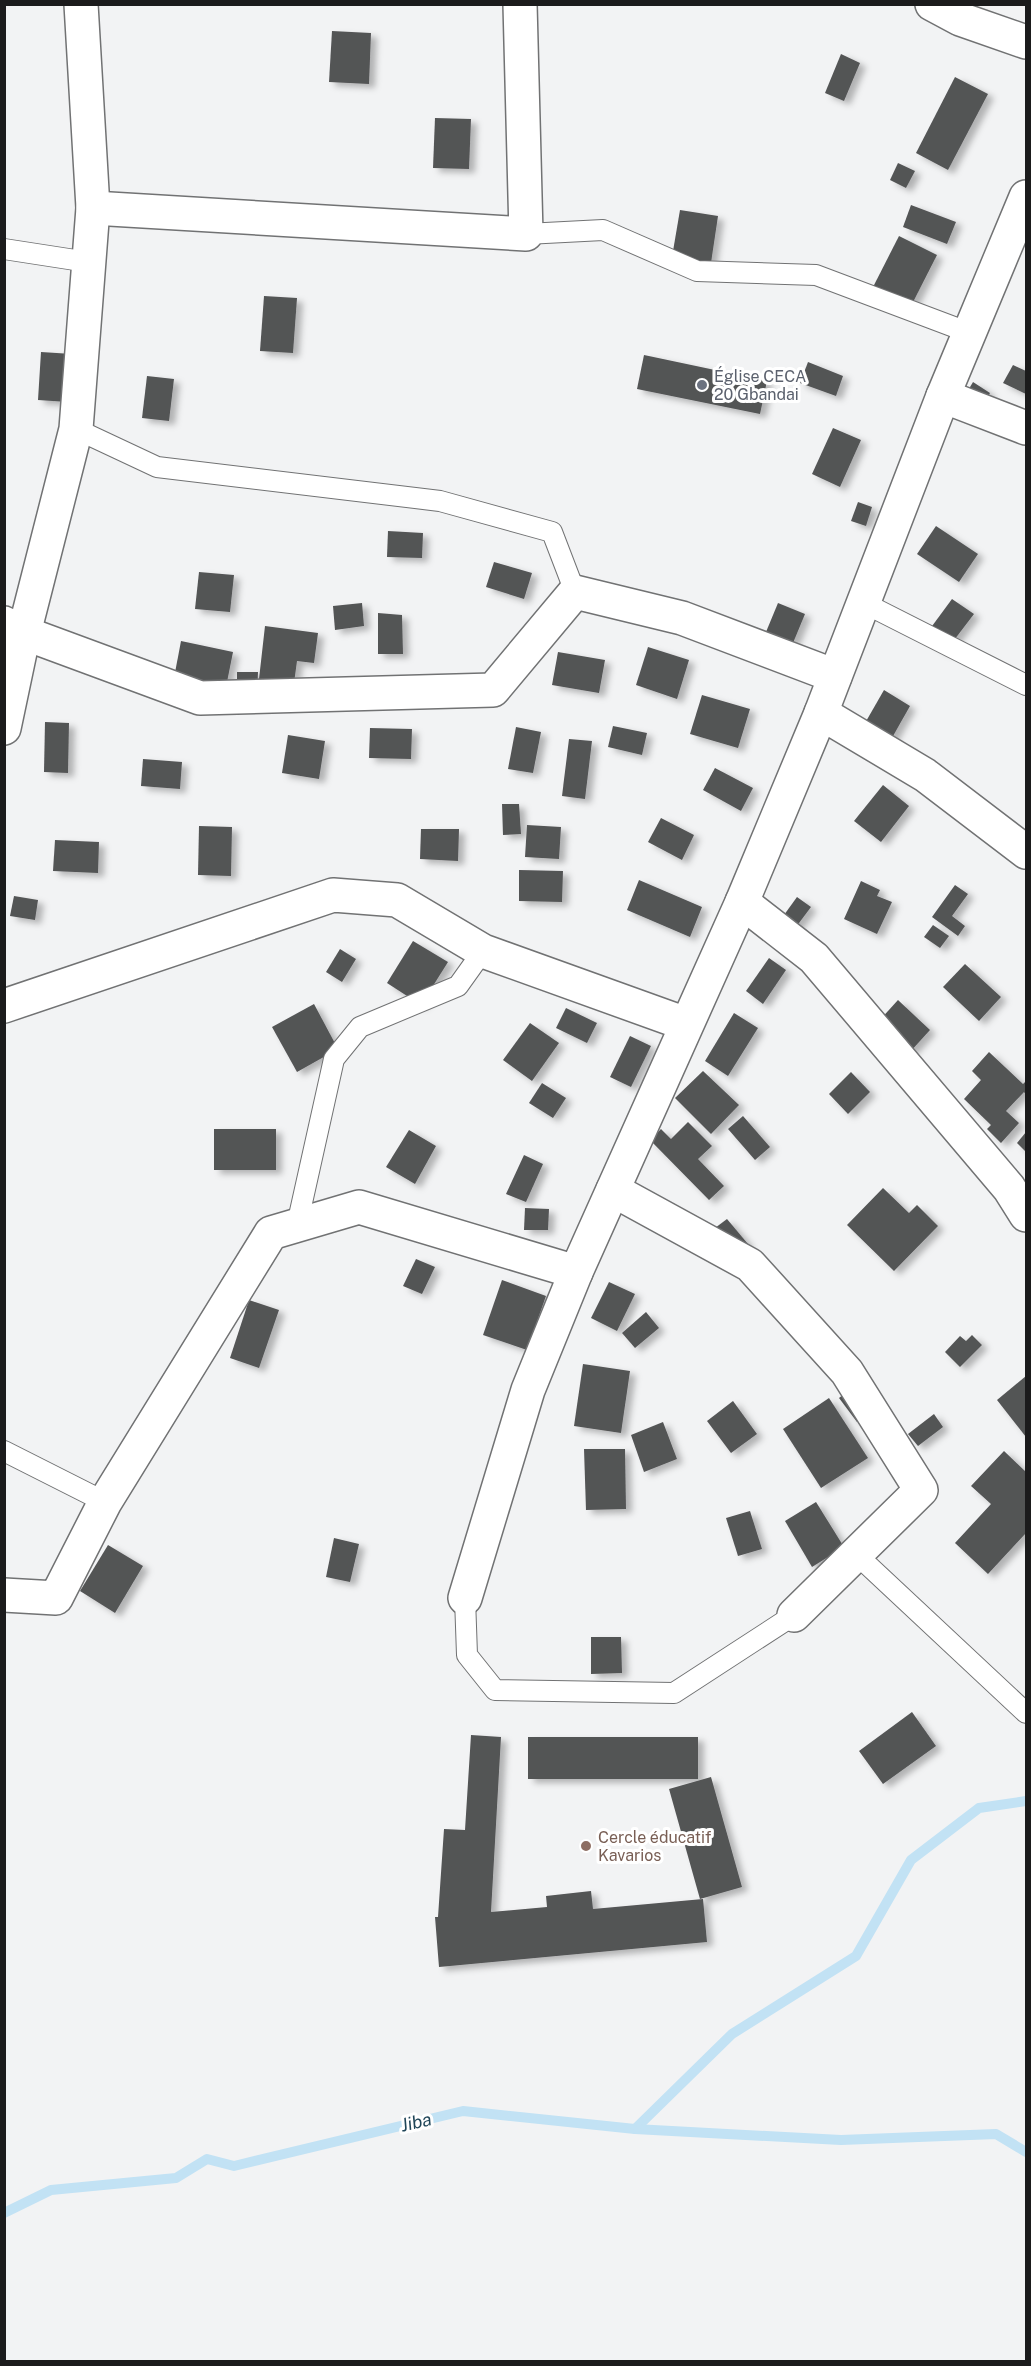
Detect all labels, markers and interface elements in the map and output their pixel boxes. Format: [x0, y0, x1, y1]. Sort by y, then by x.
place label: Église CECA 20 Gbandai [714, 366, 806, 404]
marker: Église CECA 20 Gbandai [695, 378, 709, 392]
place label: Cercle éducatif Kavarios [598, 1828, 711, 1865]
marker: Cercle éducatif Kavarios [579, 1839, 593, 1853]
water label: Jiba [398, 2108, 434, 2136]

